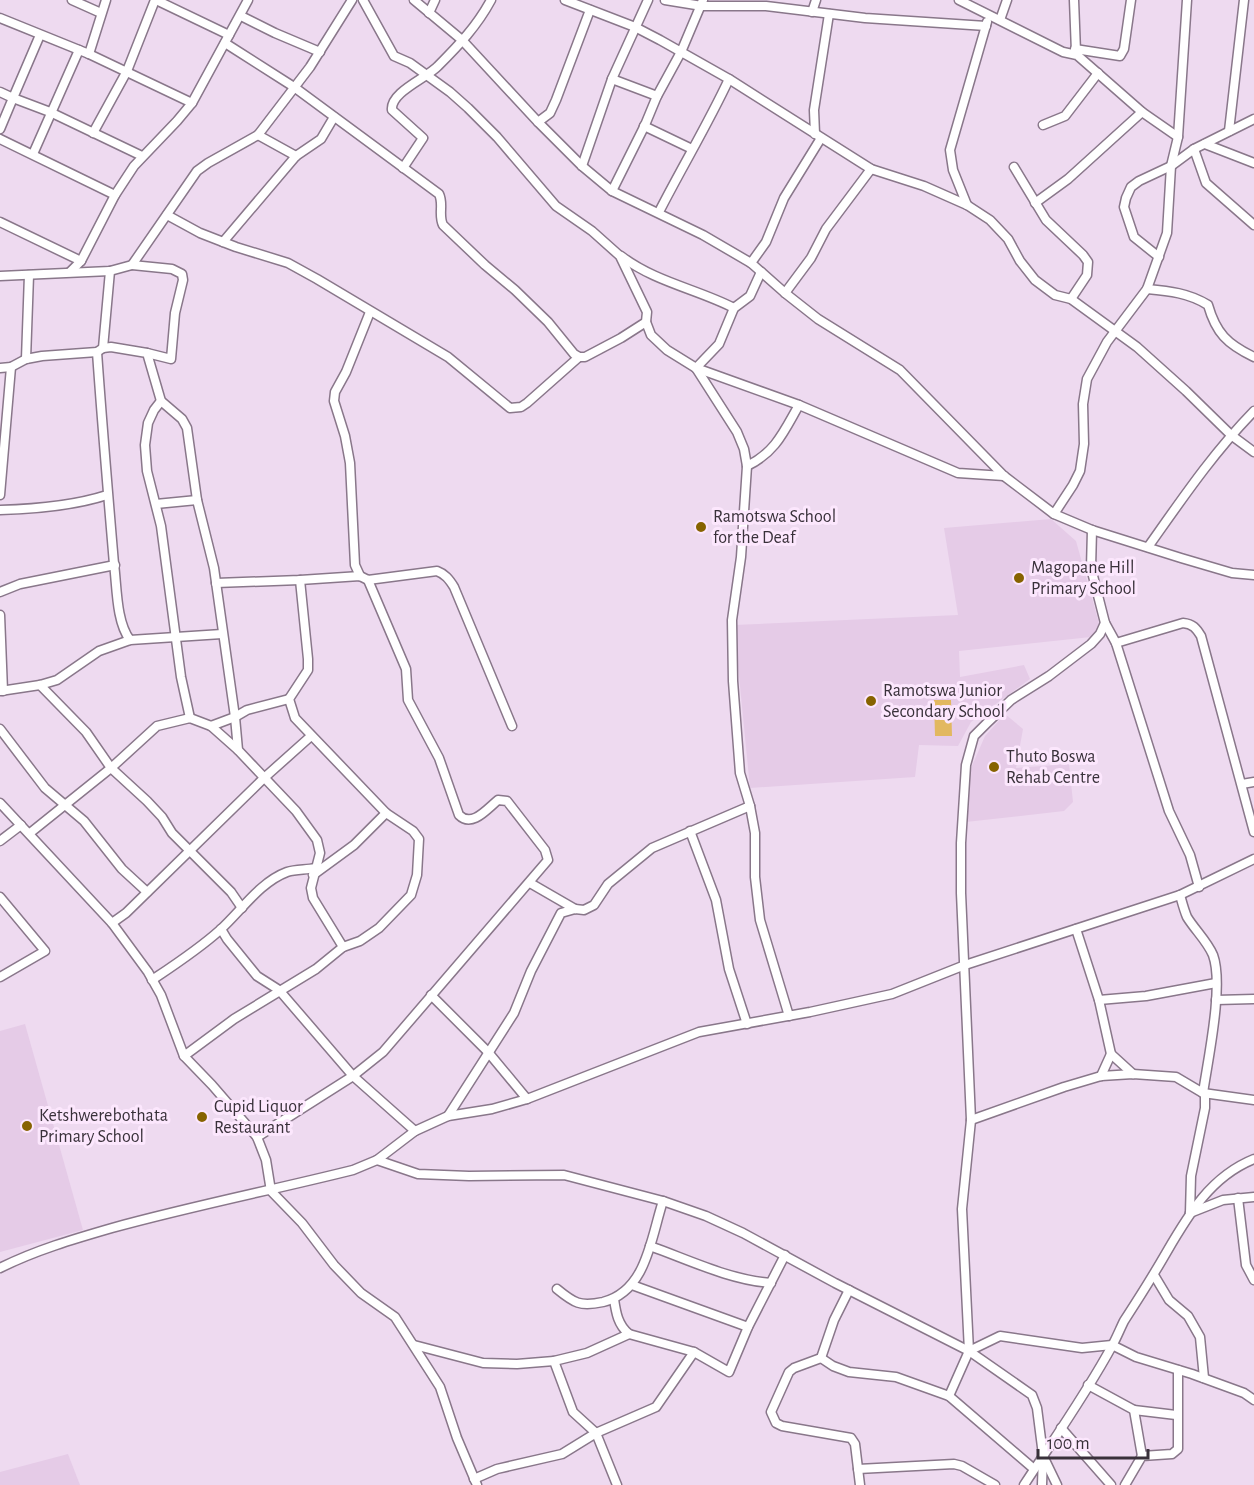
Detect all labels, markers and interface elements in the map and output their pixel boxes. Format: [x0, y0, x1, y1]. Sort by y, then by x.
place label: Ramotswa School for the Deaf [713, 508, 836, 547]
marker: Ramotswa School for the Deaf [694, 520, 708, 534]
place label: Magopane Hill Primary School [1031, 559, 1136, 598]
marker: Magopane Hill Primary School [1012, 571, 1026, 585]
place label: Ramotswa Junior Secondary School [883, 682, 1005, 721]
marker: Ramotswa Junior Secondary School [864, 694, 878, 708]
place label: Thuto Boswa Rehab Centre [1006, 748, 1100, 787]
marker: Thuto Boswa Rehab Centre [987, 760, 1001, 774]
place label: Cupid Liquor Restaurant [214, 1098, 303, 1137]
place label: Ketshwerebothata Primary School [39, 1107, 168, 1146]
marker: Cupid Liquor Restaurant [195, 1110, 209, 1124]
marker: Ketshwerebothata Primary School [20, 1119, 34, 1133]
scale bar [1038, 1422, 1148, 1460]
text: 100 m [1047, 1435, 1090, 1453]

